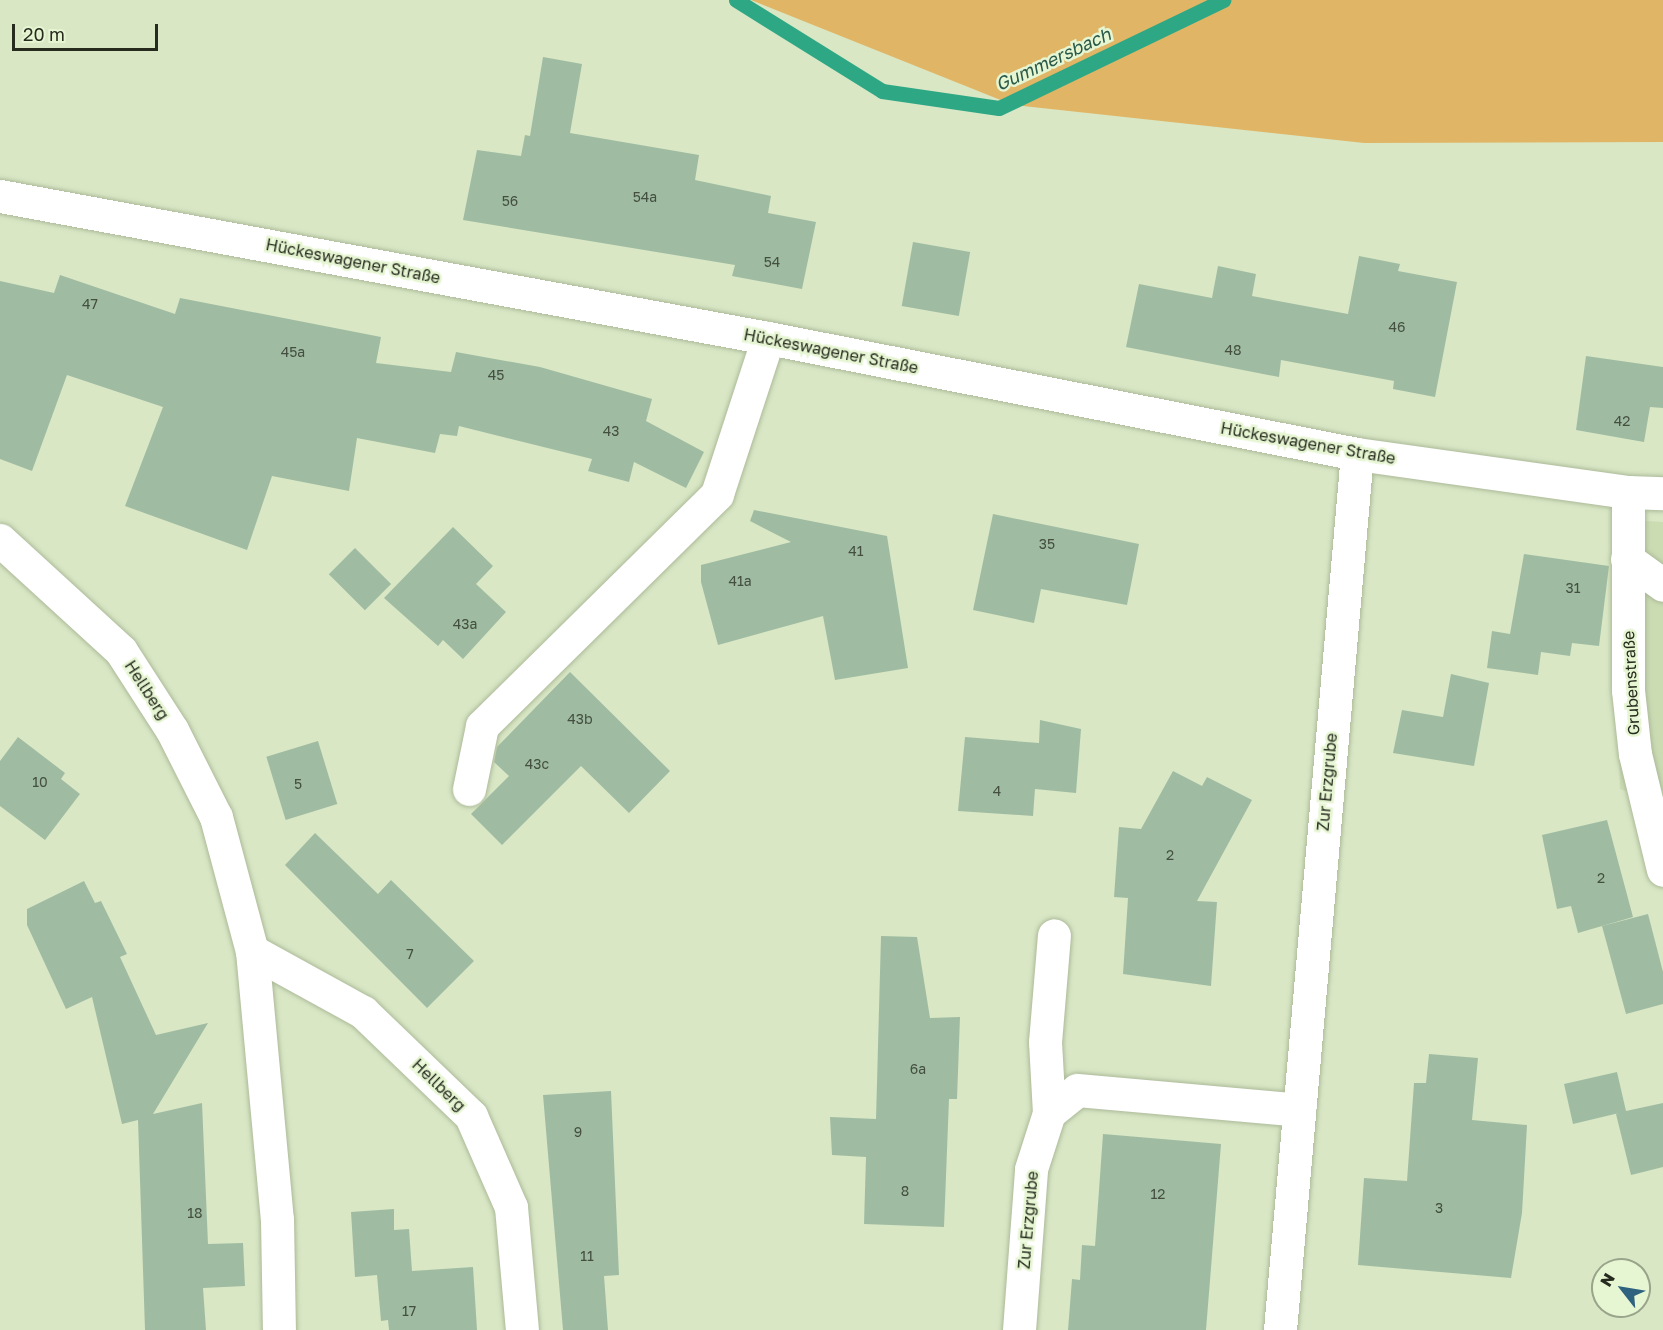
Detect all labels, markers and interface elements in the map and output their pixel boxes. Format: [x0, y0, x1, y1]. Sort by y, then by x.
scale bar [15, 12, 160, 50]
text: 20 m [23, 23, 65, 45]
water label: Gummersbach [992, 23, 1114, 95]
house number: 54a [633, 189, 657, 205]
house number: 56 [502, 193, 518, 209]
street label: Hückeswagener Straße [264, 235, 442, 287]
house number: 54 [764, 254, 780, 270]
house number: 47 [82, 296, 98, 312]
house number: 46 [1388, 319, 1406, 335]
street label: Hückeswagener Straße [742, 325, 920, 377]
house number: 48 [1224, 342, 1242, 358]
house number: 45a [281, 344, 305, 360]
house number: 45 [488, 367, 504, 383]
house number: 42 [1614, 413, 1630, 429]
street label: Hückeswagener Straße [1219, 418, 1397, 468]
house number: 43 [603, 423, 619, 439]
house number: 35 [1039, 536, 1055, 552]
house number: 41 [848, 543, 864, 559]
house number: 41a [728, 573, 752, 589]
house number: 31 [1566, 580, 1580, 596]
house number: 43a [453, 616, 477, 632]
street label: Grubenstraße [1619, 630, 1643, 736]
street label: Hellberg [121, 657, 173, 723]
house number: 43b [567, 711, 593, 727]
street label: Zur Erzgrube [1313, 732, 1341, 832]
house number: 43c [525, 756, 549, 772]
house number: 10 [32, 774, 48, 790]
house number: 5 [294, 776, 302, 792]
house number: 4 [993, 783, 1001, 799]
house number: 2 [1166, 847, 1174, 863]
house number: 2 [1597, 870, 1605, 886]
house number: 7 [406, 946, 414, 962]
street label: Hellberg [408, 1055, 470, 1115]
house number: 6a [910, 1061, 926, 1077]
house number: 9 [574, 1124, 582, 1140]
street label: Zur Erzgrube [1014, 1170, 1042, 1270]
house number: 8 [901, 1183, 909, 1199]
house number: 12 [1151, 1186, 1165, 1202]
house number: 3 [1435, 1200, 1443, 1216]
house number: 18 [187, 1205, 203, 1221]
house number: 11 [580, 1248, 594, 1264]
north arrow [1591, 1258, 1651, 1318]
text: N [1596, 1269, 1619, 1290]
house number: 17 [402, 1303, 416, 1319]

